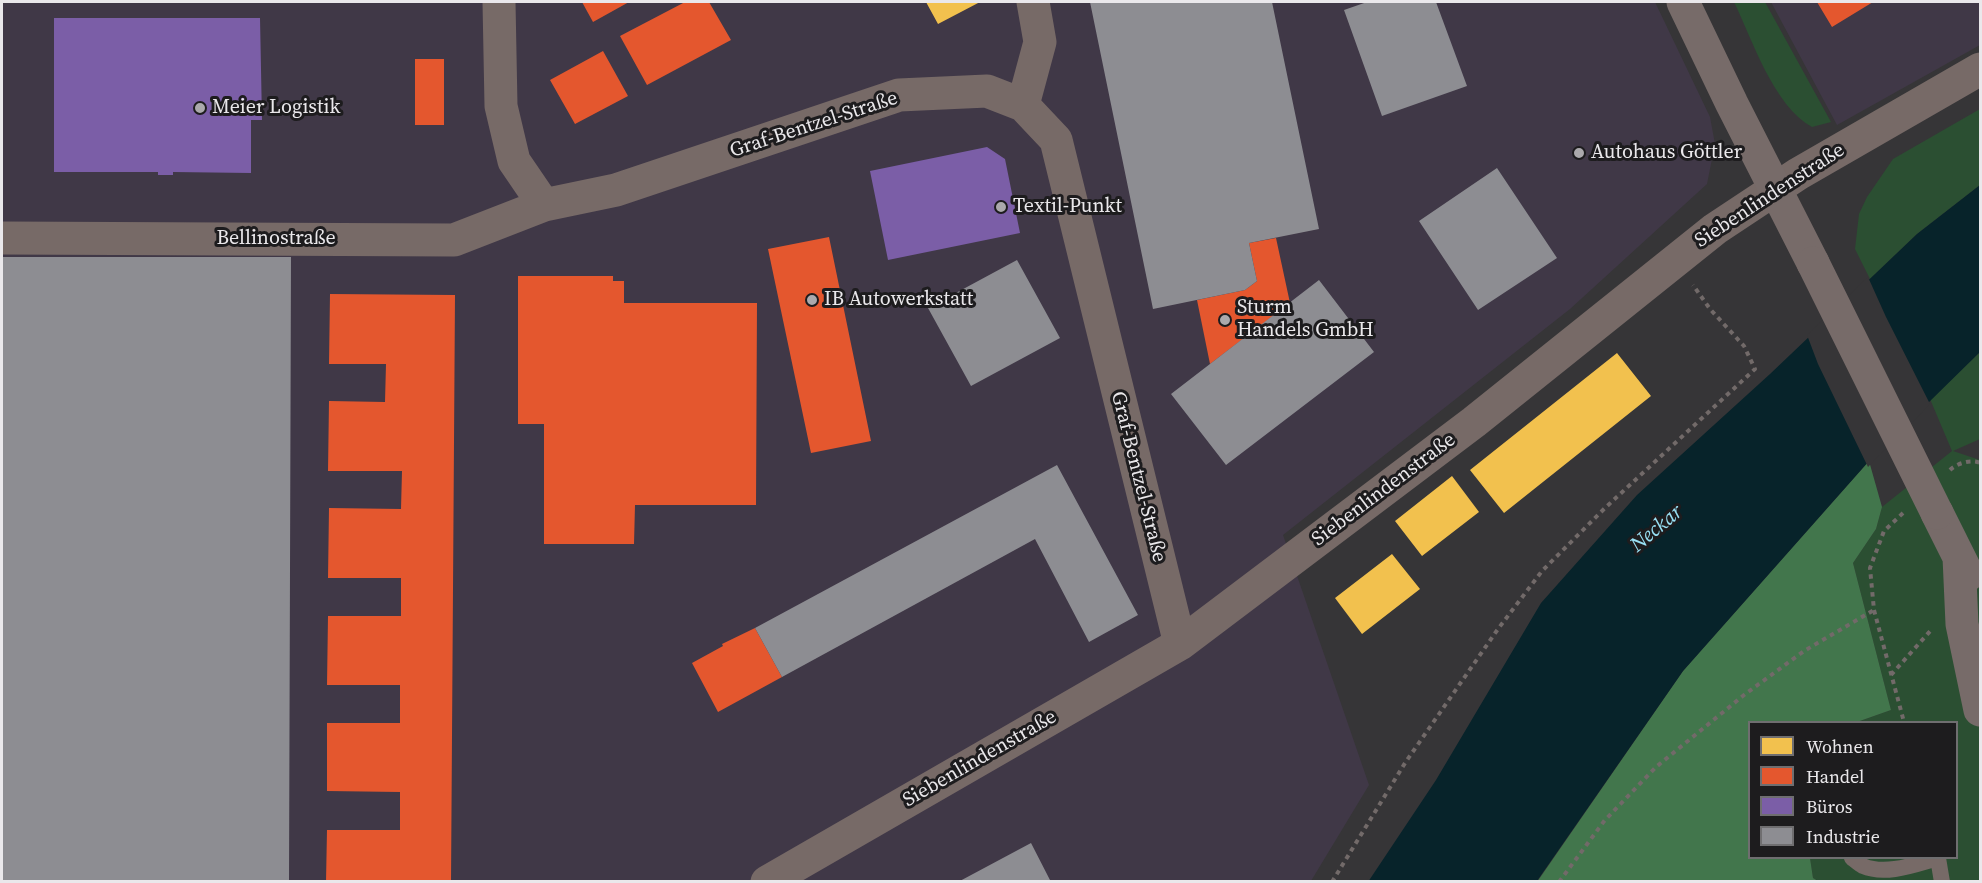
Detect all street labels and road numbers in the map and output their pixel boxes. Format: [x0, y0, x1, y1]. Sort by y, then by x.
street label: Graf-Bentzel-Straße [727, 87, 901, 163]
street label: Siebenlindenstraße [1691, 139, 1849, 253]
street label: Bellinostraße [216, 227, 336, 251]
street label: Graf-Bentzel-Straße [1105, 389, 1171, 565]
street label: Siebenlindenstraße [1308, 428, 1460, 552]
street label: Siebenlindenstraße [899, 705, 1061, 813]

